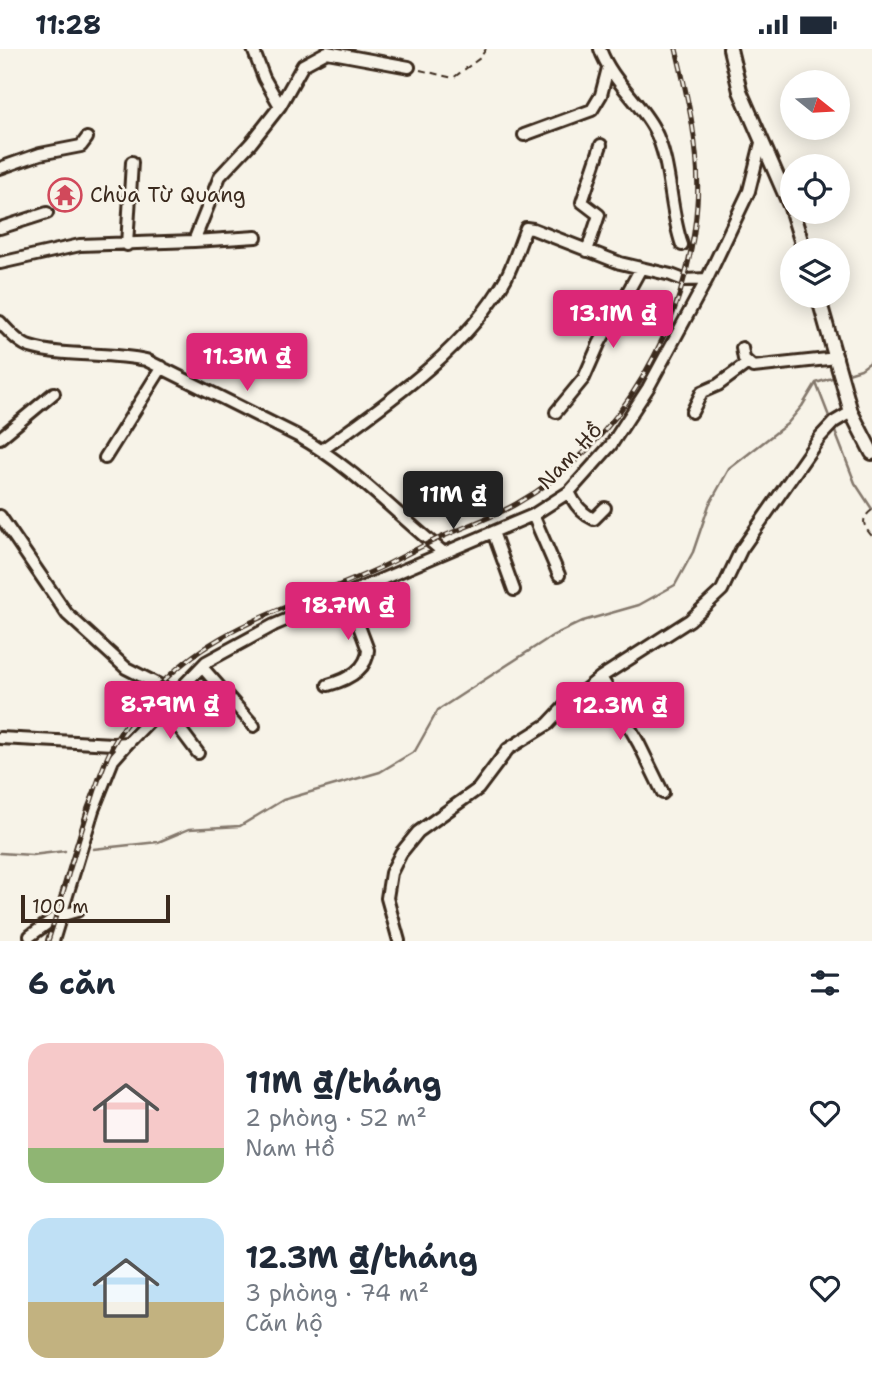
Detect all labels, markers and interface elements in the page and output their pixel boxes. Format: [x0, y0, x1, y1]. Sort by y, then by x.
text: 11:28 [35, 7, 101, 42]
north arrow [780, 70, 850, 140]
map controls [780, 70, 850, 308]
button: locate [780, 154, 850, 224]
temple icon: Chùa Từ Quang [46, 176, 84, 214]
place label: Chùa Từ Quang [90, 181, 246, 209]
button: layers [780, 238, 850, 308]
pin: 13.1M ₫ [548, 291, 678, 350]
text: 13.1M ₫ [569, 298, 657, 328]
pin: 11.3M ₫ [182, 333, 312, 393]
text: 11.3M ₫ [202, 341, 292, 371]
street label: Nam Hồ [532, 416, 608, 496]
pin: 11M ₫ [404, 471, 502, 531]
text: 11M ₫ [419, 479, 487, 509]
pin: 18.7M ₫ [283, 583, 413, 642]
text: 18.7M ₫ [301, 590, 395, 620]
pin: 8.79M ₫ [105, 681, 235, 741]
pin: 12.3M ₫ [555, 683, 685, 742]
text: 8.79M ₫ [120, 689, 220, 719]
text: 12.3M ₫ [572, 690, 668, 720]
scale bar [21, 892, 170, 924]
text: 100 m [32, 894, 89, 919]
text: 6 căn [28, 963, 116, 1004]
icon: filters [806, 964, 844, 1002]
text: 11M ₫/tháng [245, 1062, 442, 1103]
icon: home [84, 1071, 168, 1155]
icon: heart [806, 1094, 844, 1132]
text: 2 phòng · 52 m² [245, 1103, 427, 1133]
text: Nam Hồ [245, 1133, 335, 1163]
text: 12.3M ₫/tháng [245, 1237, 478, 1278]
icon: home [84, 1246, 168, 1330]
icon: heart [806, 1269, 844, 1307]
text: 3 phòng · 74 m² [245, 1278, 429, 1308]
text: Căn hộ [245, 1308, 323, 1338]

